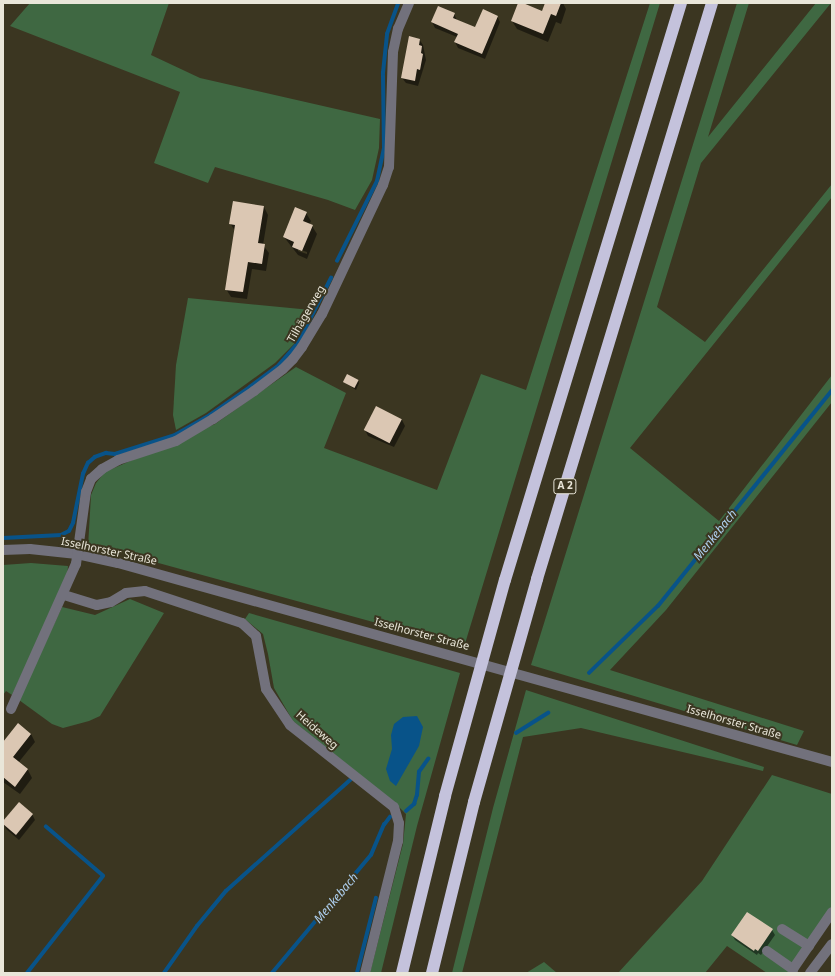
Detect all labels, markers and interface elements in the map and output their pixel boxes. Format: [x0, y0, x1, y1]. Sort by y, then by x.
street label: Tilhägerweg [284, 283, 328, 345]
road number: A 2 [553, 478, 577, 494]
water label: Menkebach [690, 507, 740, 563]
street label: Isselhorster Straße [60, 534, 158, 568]
street label: Isselhorster Straße [373, 615, 471, 653]
street label: Isselhorster Straße [685, 702, 783, 742]
street label: Heideweg [293, 708, 341, 752]
water label: Menkebach [311, 870, 361, 926]

